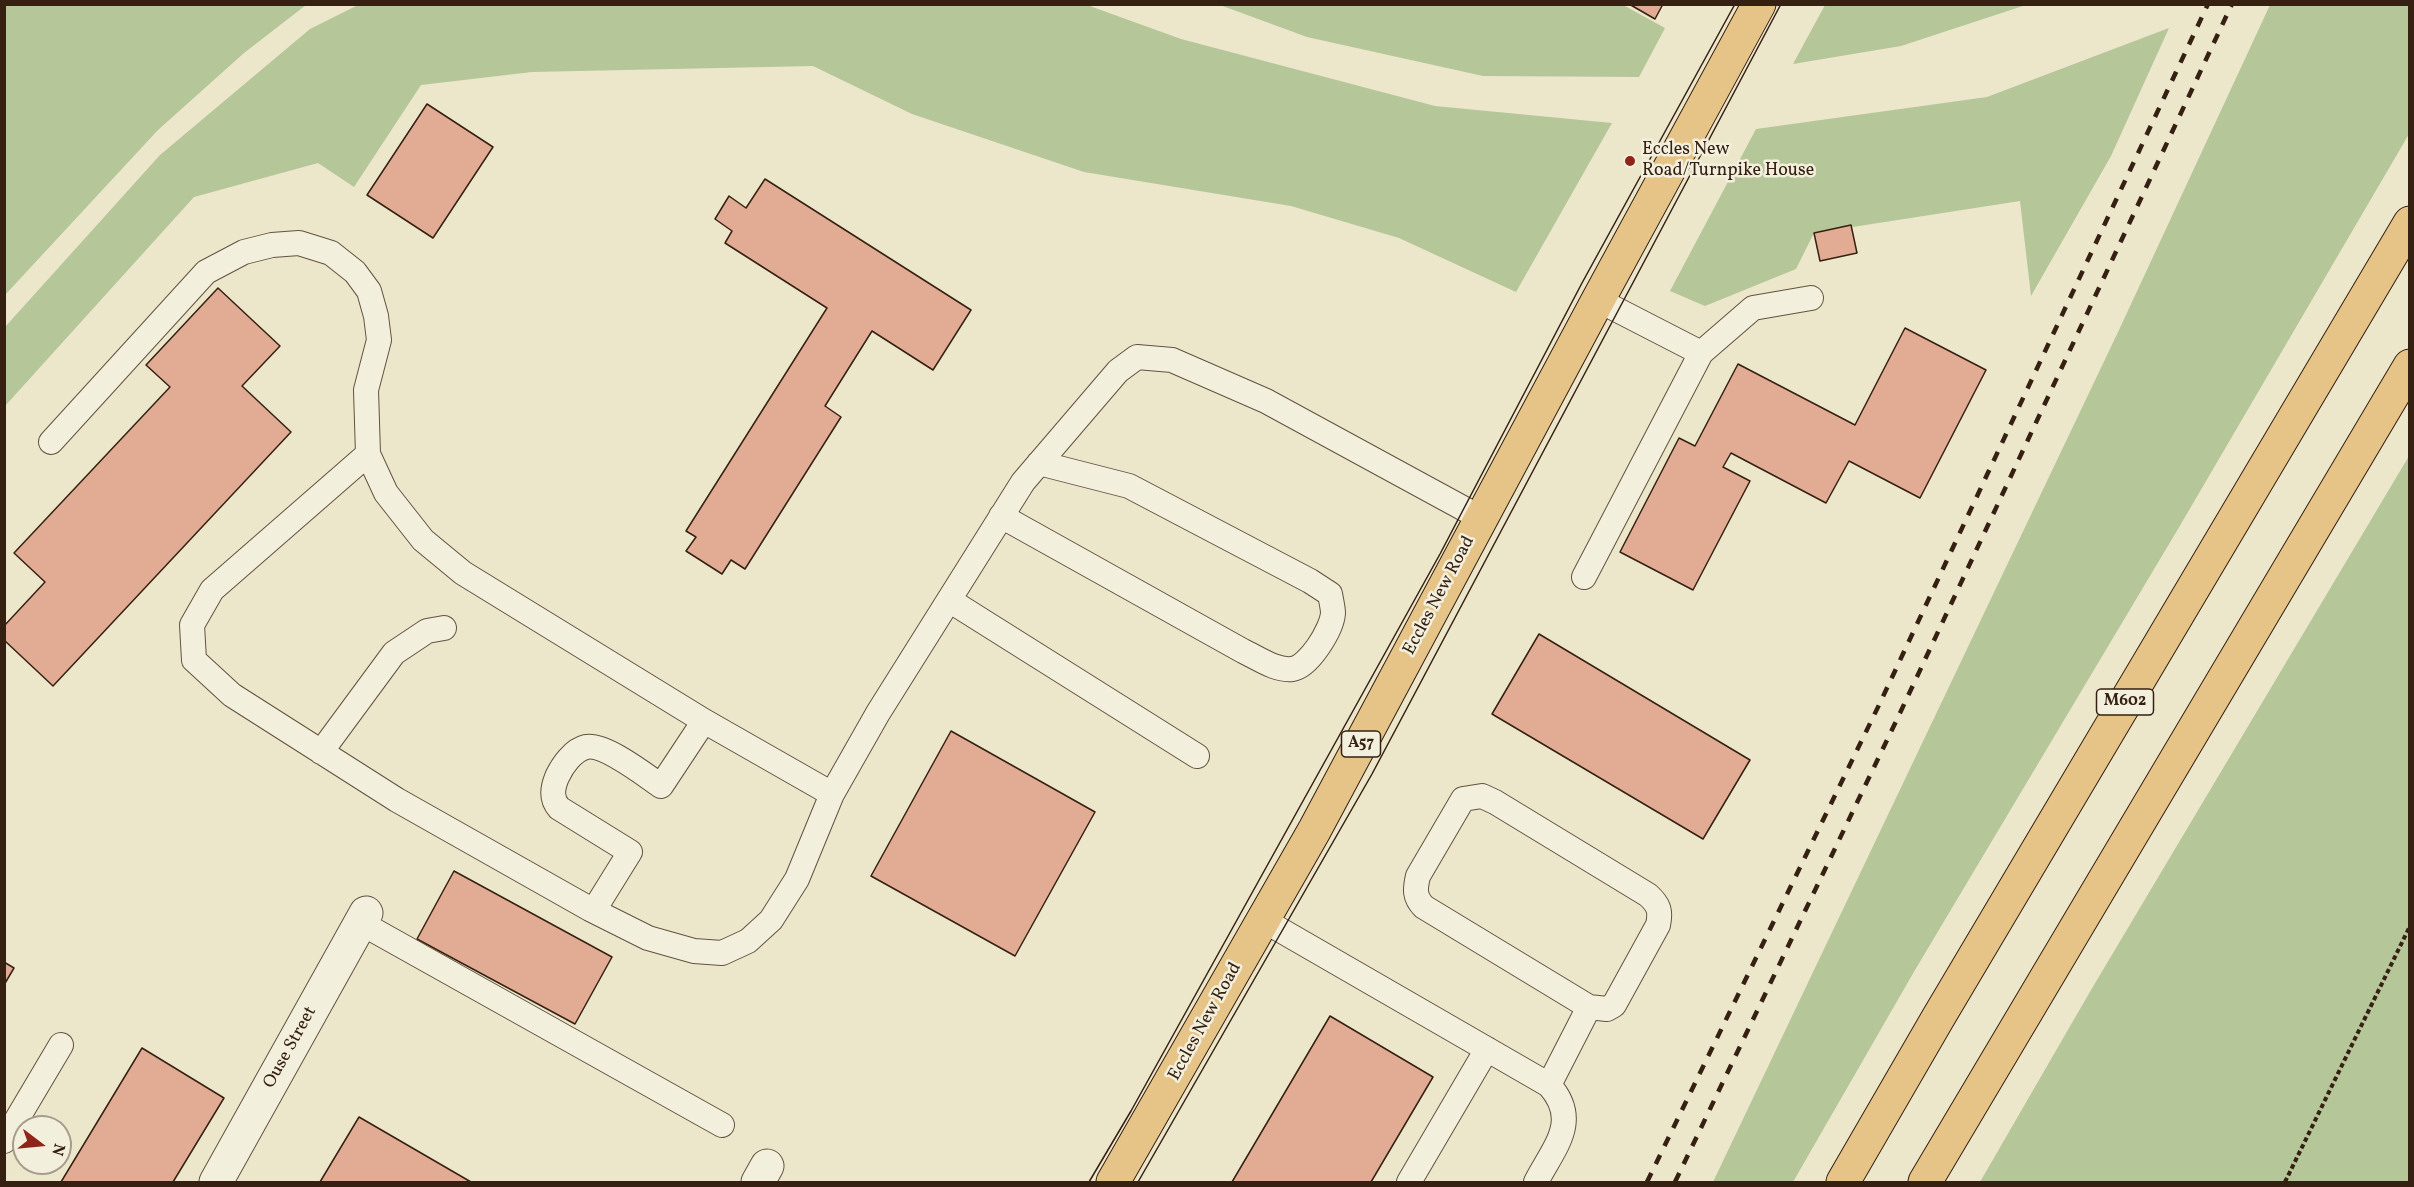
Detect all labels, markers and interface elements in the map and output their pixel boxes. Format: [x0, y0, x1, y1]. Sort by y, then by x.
place label: Eccles New Road/Turnpike House [1642, 140, 1814, 182]
marker: Eccles New Road/Turnpike House [1623, 154, 1637, 168]
street label: Eccles New Road [1400, 533, 1480, 659]
road number: M602 [2096, 689, 2154, 715]
road number: A57 [1342, 731, 1380, 757]
street label: Eccles New Road [1165, 959, 1247, 1085]
street label: Ouse Street [260, 1003, 322, 1093]
north arrow [12, 1115, 72, 1175]
text: N [45, 1141, 70, 1158]

